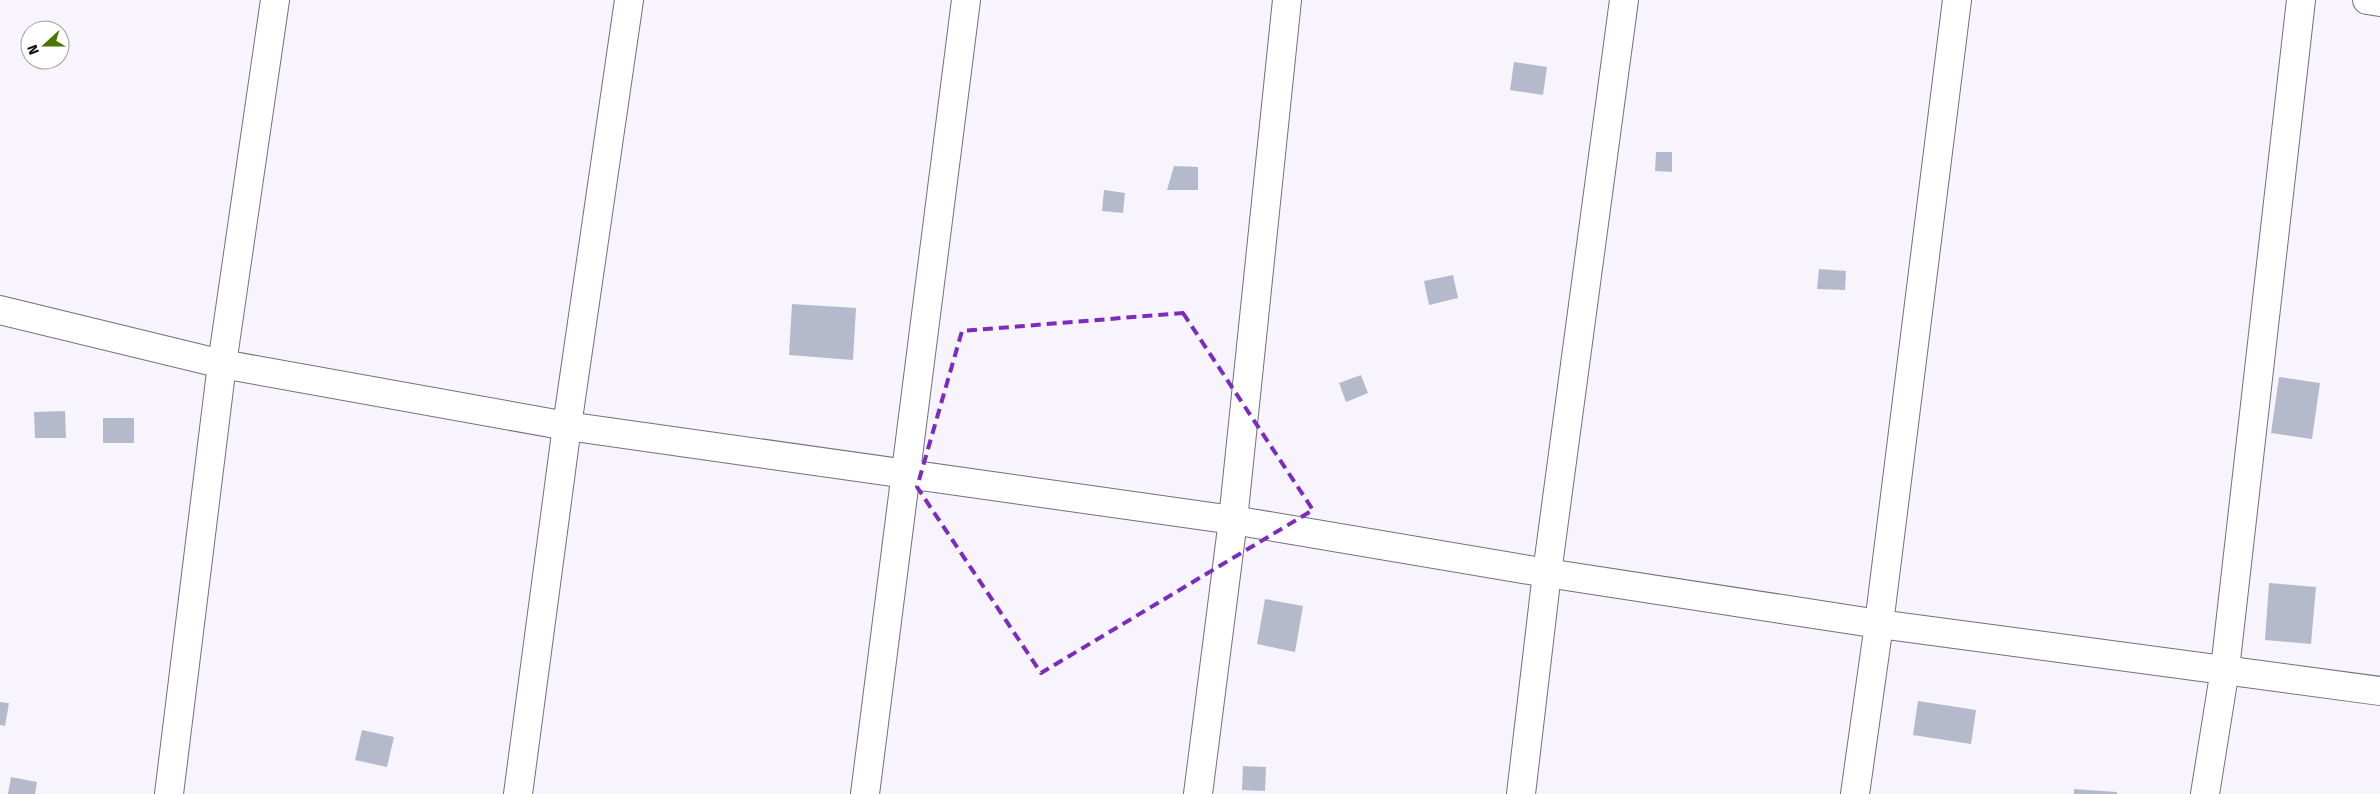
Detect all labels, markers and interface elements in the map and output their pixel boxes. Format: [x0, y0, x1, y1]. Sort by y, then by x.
north arrow [20, 20, 70, 70]
text: N [24, 42, 43, 57]

